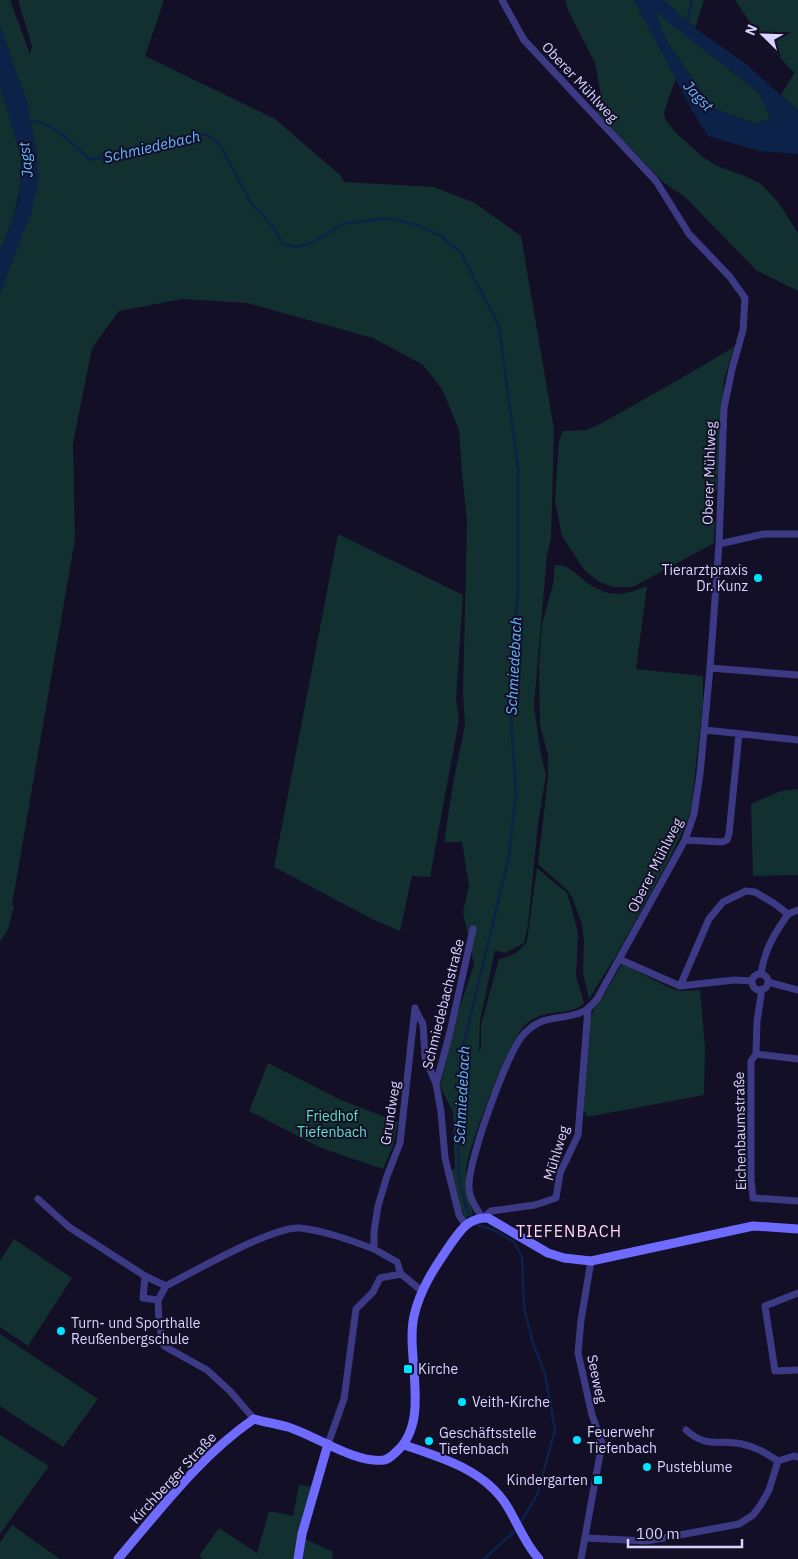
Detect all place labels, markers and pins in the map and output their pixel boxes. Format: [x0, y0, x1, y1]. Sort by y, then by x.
place label: Tierarztpraxis Dr. Kunz [662, 561, 748, 595]
marker: Tierarztpraxis Dr. Kunz [752, 572, 764, 584]
place label: Turn- und Sporthalle Reußenbergschule [71, 1314, 201, 1348]
marker: Turn- und Sporthalle Reußenbergschule [55, 1325, 67, 1337]
place label: Kirche [418, 1360, 458, 1378]
marker: Kirche [402, 1363, 414, 1375]
place label: Veith-Kirche [472, 1393, 550, 1411]
marker: Veith-Kirche [456, 1396, 468, 1408]
place label: Feuerwehr Tiefenbach [587, 1423, 657, 1457]
place label: Geschäftsstelle Tiefenbach [439, 1424, 537, 1458]
marker: Feuerwehr Tiefenbach [571, 1434, 583, 1446]
marker: Geschäftsstelle Tiefenbach [423, 1435, 435, 1447]
place label: Pusteblume [657, 1458, 733, 1476]
marker: Pusteblume [641, 1461, 653, 1473]
place label: Kindergarten [507, 1471, 588, 1489]
marker: Kindergarten [592, 1474, 604, 1486]

